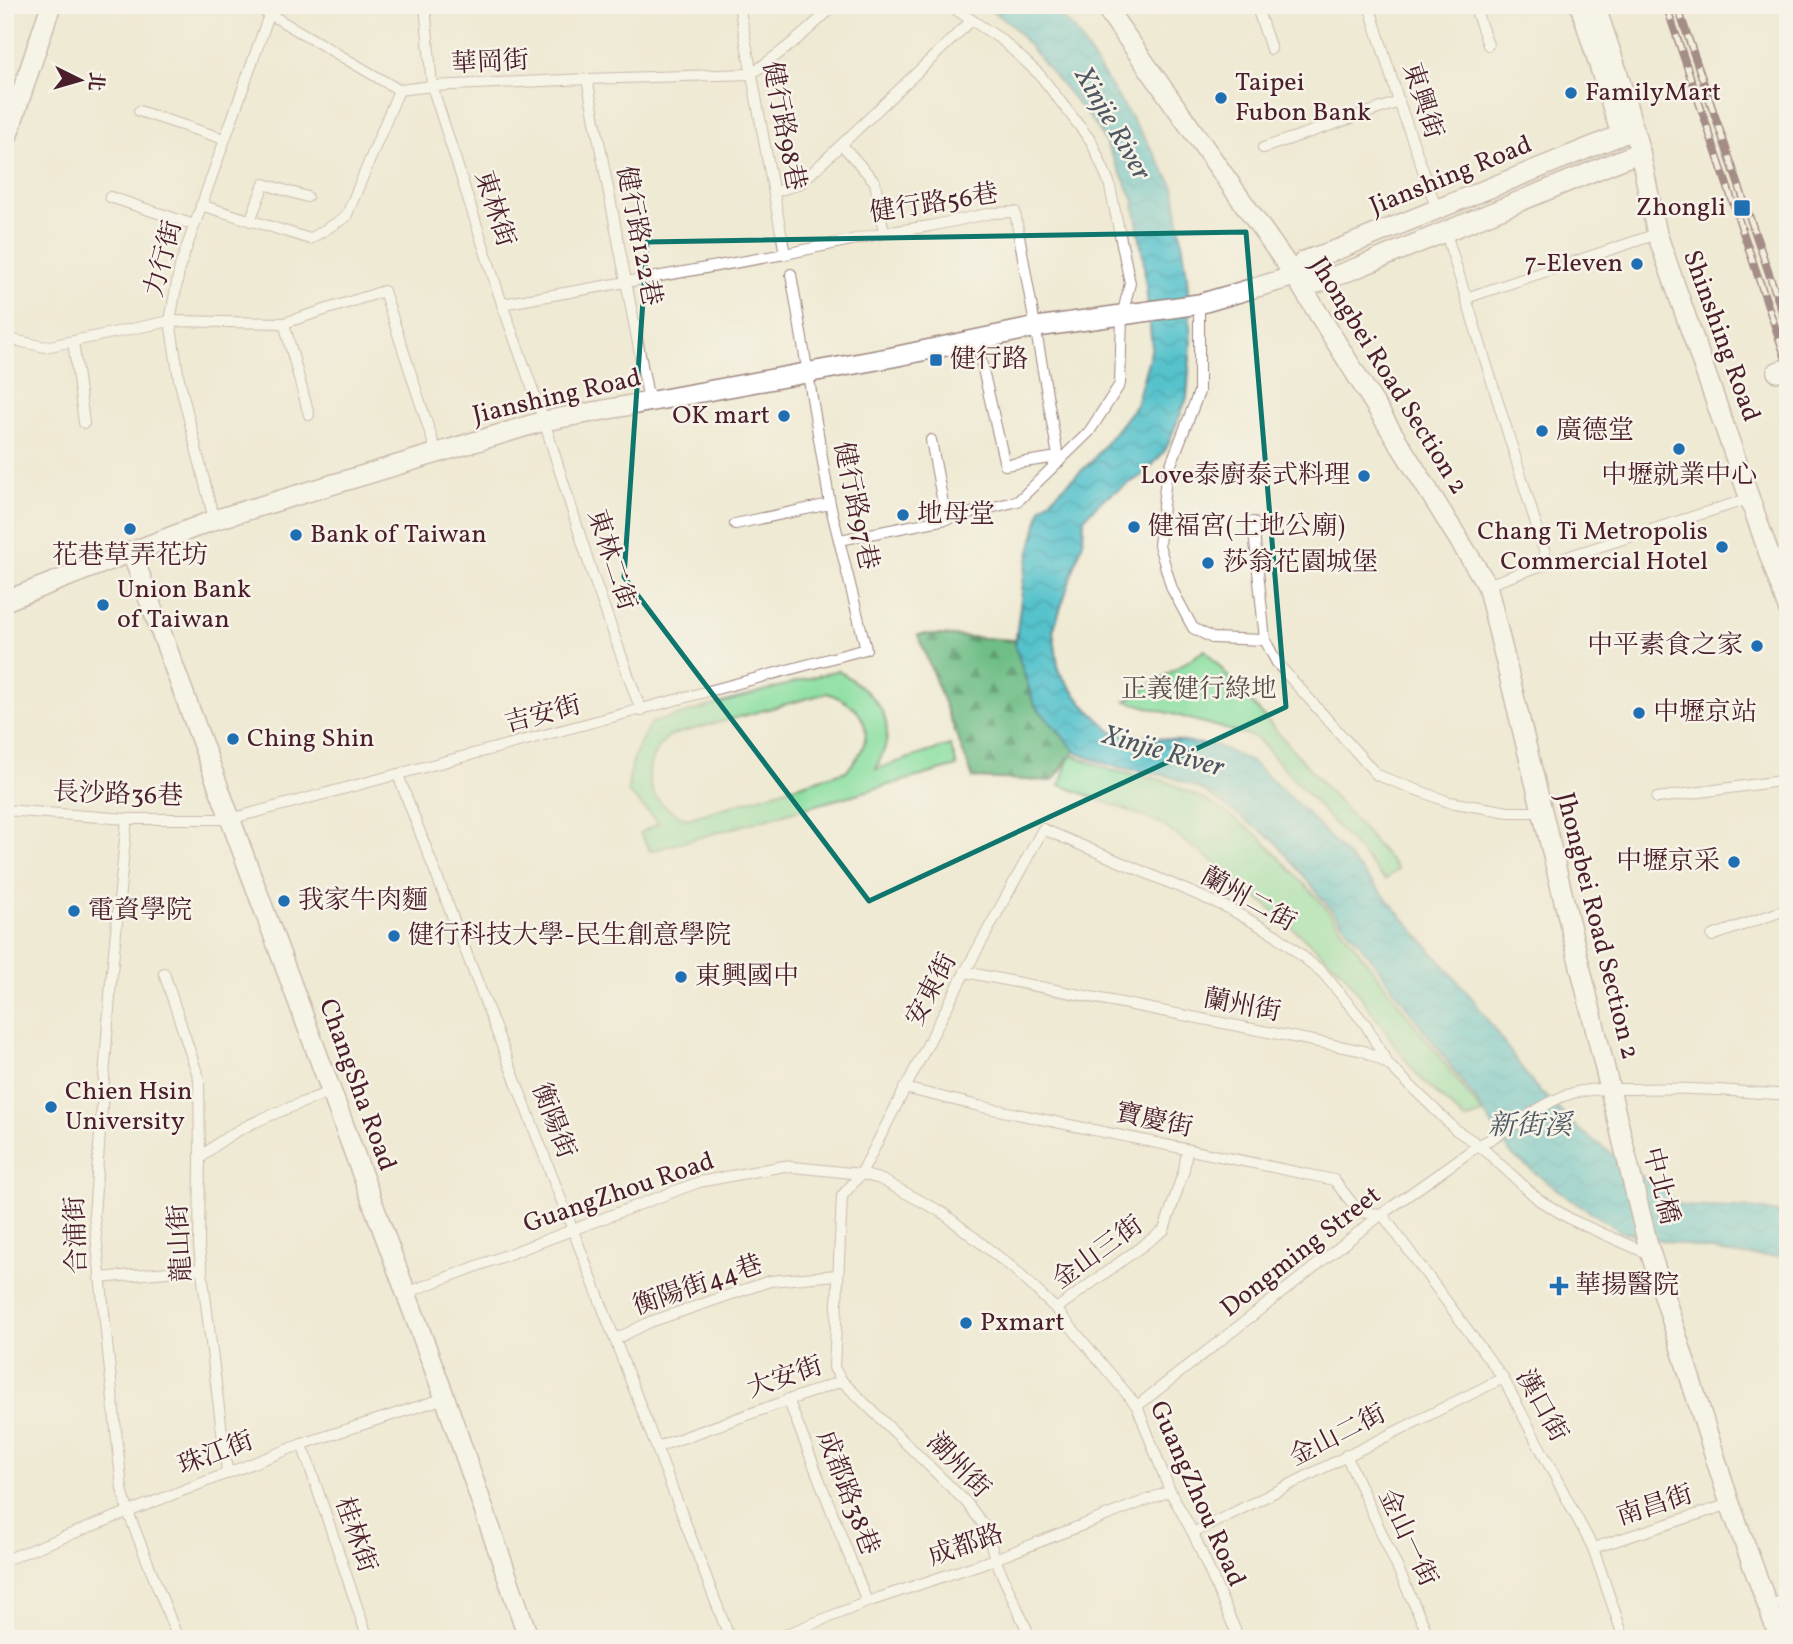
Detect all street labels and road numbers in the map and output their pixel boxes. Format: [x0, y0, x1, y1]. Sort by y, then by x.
street label: 華岡街 [450, 43, 530, 83]
street label: 健行路98巷 [753, 58, 813, 194]
street label: 東興街 [1393, 58, 1451, 144]
street label: Jianshing Road [1365, 127, 1537, 225]
street label: 健行路122巷 [607, 163, 669, 309]
street label: 東林街 [465, 166, 523, 252]
street label: 健行路56巷 [867, 176, 1001, 232]
street label: 力行街 [137, 217, 191, 301]
street label: Shinshing Road [1673, 245, 1769, 427]
street label: Jhongbei Road Section 2 [1300, 250, 1476, 502]
street label: Jianshing Road [469, 360, 645, 434]
street label: 健行路97巷 [824, 439, 886, 573]
street label: 東林二街 [578, 505, 644, 615]
street label: 吉安街 [501, 688, 585, 742]
street label: 長沙路36巷 [52, 775, 184, 815]
street label: Jhongbei Road Section 2 [1546, 789, 1648, 1063]
street label: 蘭州二街 [1194, 859, 1302, 941]
street label: 安東街 [898, 947, 966, 1033]
street label: 蘭州街 [1200, 981, 1284, 1031]
street label: ChangSha Road [309, 994, 405, 1176]
street label: 衡陽街 [522, 1078, 584, 1164]
street label: 寶慶街 [1112, 1095, 1196, 1147]
street label: GuangZhou Road [519, 1143, 719, 1243]
street label: 中北橋 [1633, 1144, 1687, 1228]
street label: Dongming Street [1213, 1178, 1389, 1326]
street label: 合浦街 [58, 1195, 96, 1275]
street label: 龍山街 [161, 1203, 201, 1283]
street label: 金山三街 [1045, 1208, 1151, 1298]
street label: 衡陽街44巷 [628, 1247, 768, 1325]
street label: 大安街 [742, 1348, 828, 1408]
street label: 漢口街 [1506, 1363, 1576, 1449]
street label: GuangZhou Road [1140, 1395, 1254, 1593]
street label: 金山二街 [1283, 1396, 1393, 1476]
street label: 珠江街 [173, 1423, 259, 1485]
street label: 潮州街 [918, 1425, 998, 1507]
street label: 成都路38巷 [807, 1426, 887, 1560]
street label: 南昌街 [1612, 1477, 1698, 1535]
street label: 金山一街 [1369, 1483, 1445, 1593]
street label: 桂林街 [325, 1492, 385, 1578]
street label: 成都路 [923, 1516, 1009, 1576]

